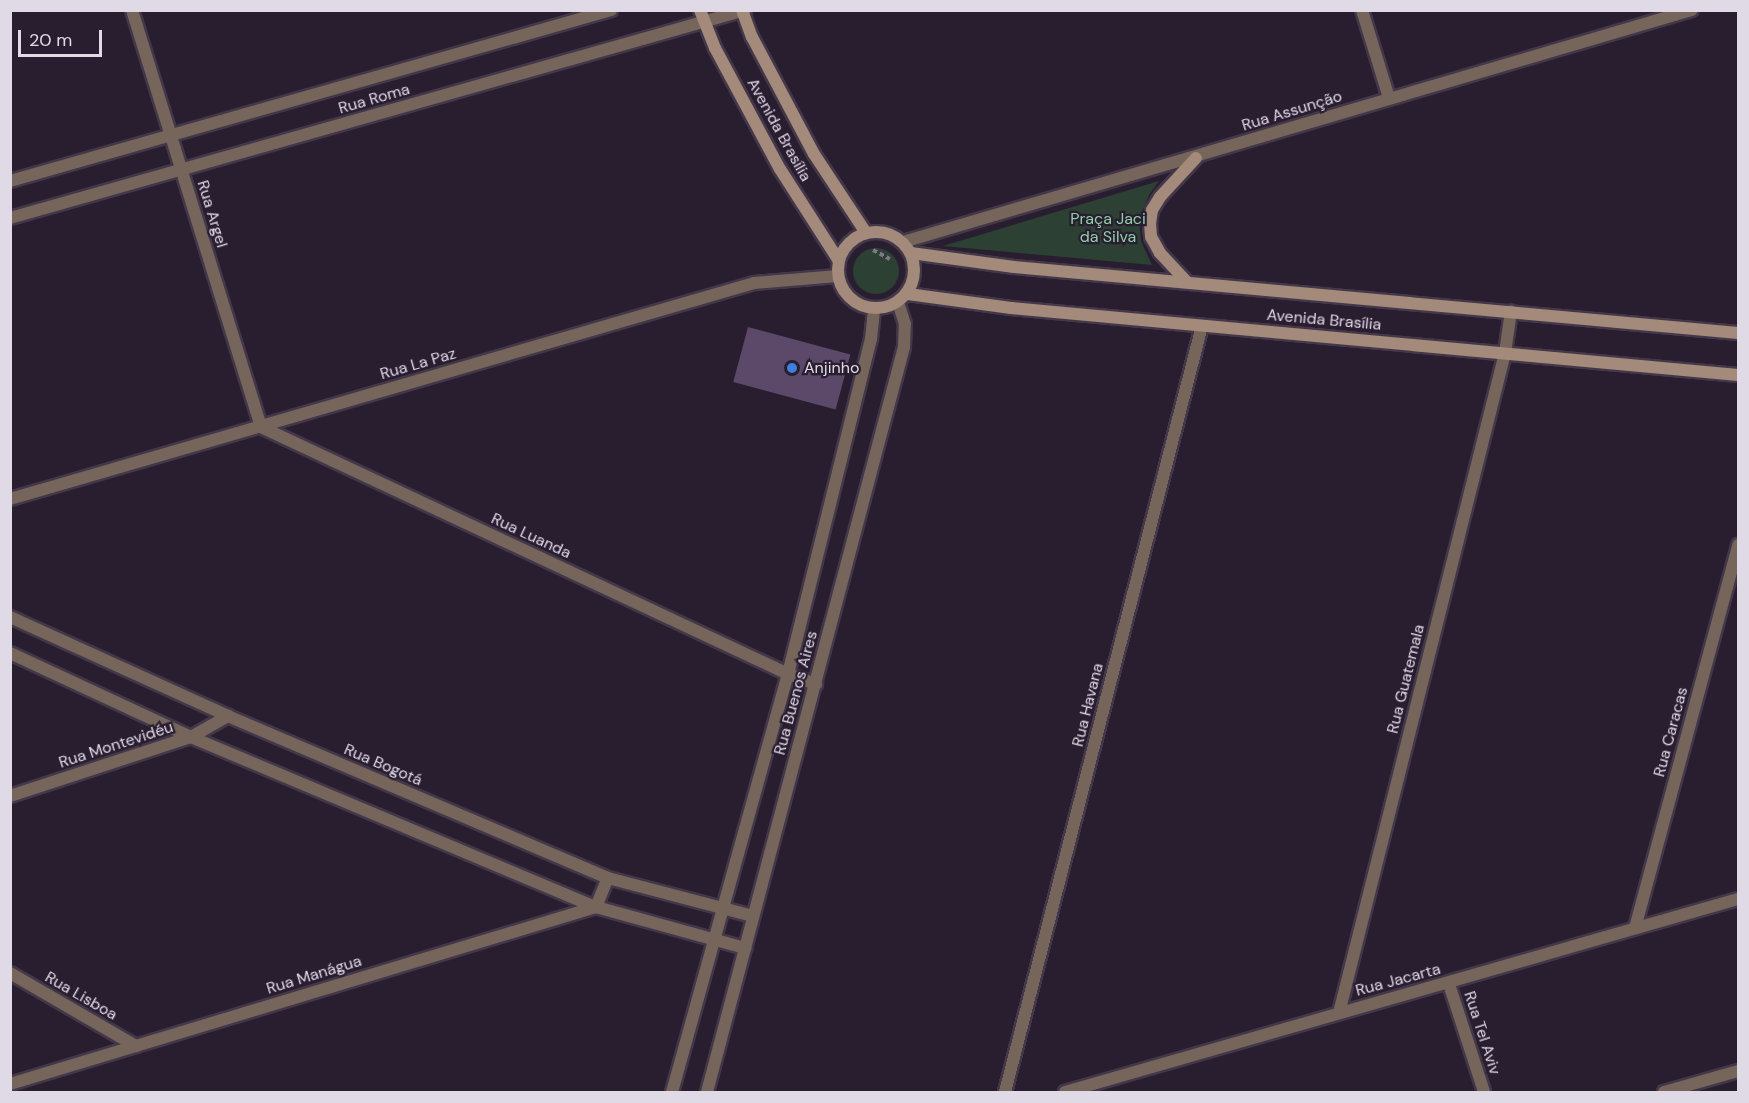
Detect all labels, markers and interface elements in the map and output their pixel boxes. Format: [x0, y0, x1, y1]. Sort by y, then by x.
scale bar [21, 18, 105, 56]
text: 20 m [29, 28, 72, 52]
street label: Avenida Brasília [743, 75, 815, 185]
street label: Rua Roma [336, 80, 412, 118]
street label: Rua Assunção [1239, 87, 1345, 135]
street label: Rua Argel [193, 178, 231, 250]
park label: Praça Jaci da Silva [1070, 209, 1146, 247]
street label: Avenida Brasília [1266, 305, 1382, 335]
street label: Rua La Paz [378, 344, 458, 384]
place label: Anjinho [804, 358, 859, 378]
marker: Anjinho [785, 361, 799, 375]
street label: Rua Luanda [488, 509, 574, 563]
street label: Rua Guatemala [1383, 622, 1429, 736]
street label: Rua Buenos Aires [770, 629, 822, 757]
street label: Rua Havana [1068, 661, 1108, 749]
street label: Rua Caracas [1650, 685, 1692, 779]
street label: Rua Montevidéu [56, 717, 176, 773]
street label: Rua Bogotá [341, 740, 425, 790]
street label: Rua Manágua [264, 951, 364, 999]
street label: Rua Jacarta [1353, 959, 1443, 1001]
street label: Rua Lisboa [41, 968, 121, 1024]
street label: Rua Tel Aviv [1459, 989, 1505, 1077]

